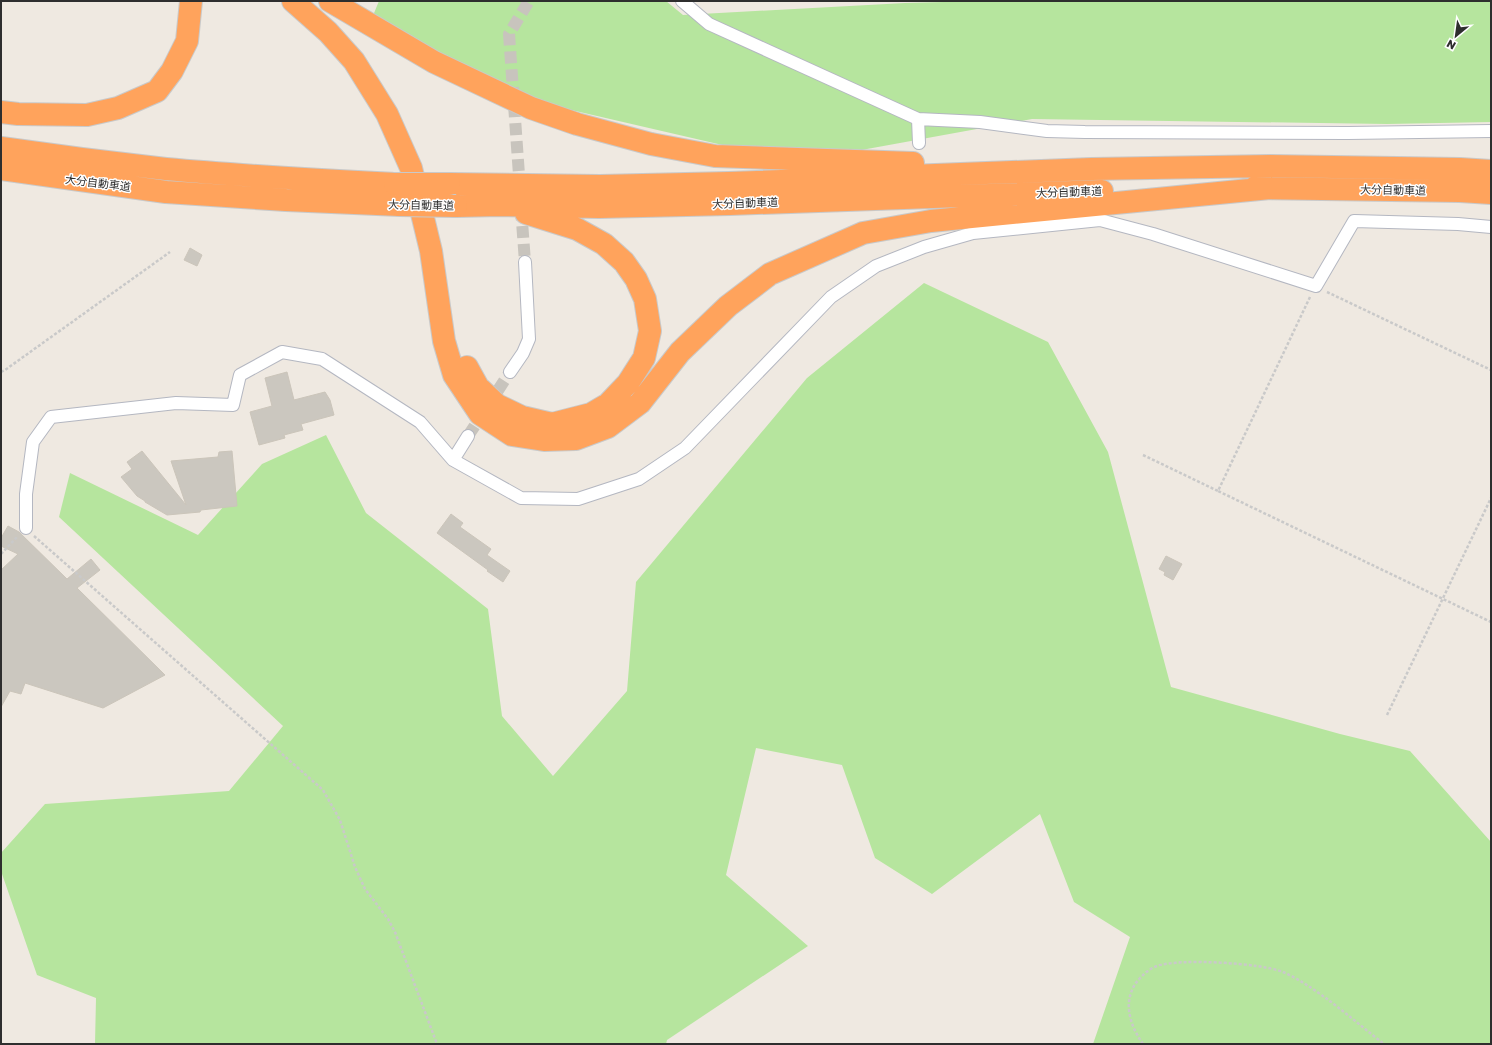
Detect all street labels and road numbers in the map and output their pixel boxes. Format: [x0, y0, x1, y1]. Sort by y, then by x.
street label: 大分自動車道 [65, 172, 132, 193]
street label: 大分自動車道 [1360, 182, 1426, 197]
street label: 大分自動車道 [1036, 184, 1102, 199]
street label: 大分自動車道 [712, 195, 778, 210]
street label: 大分自動車道 [388, 197, 454, 212]

